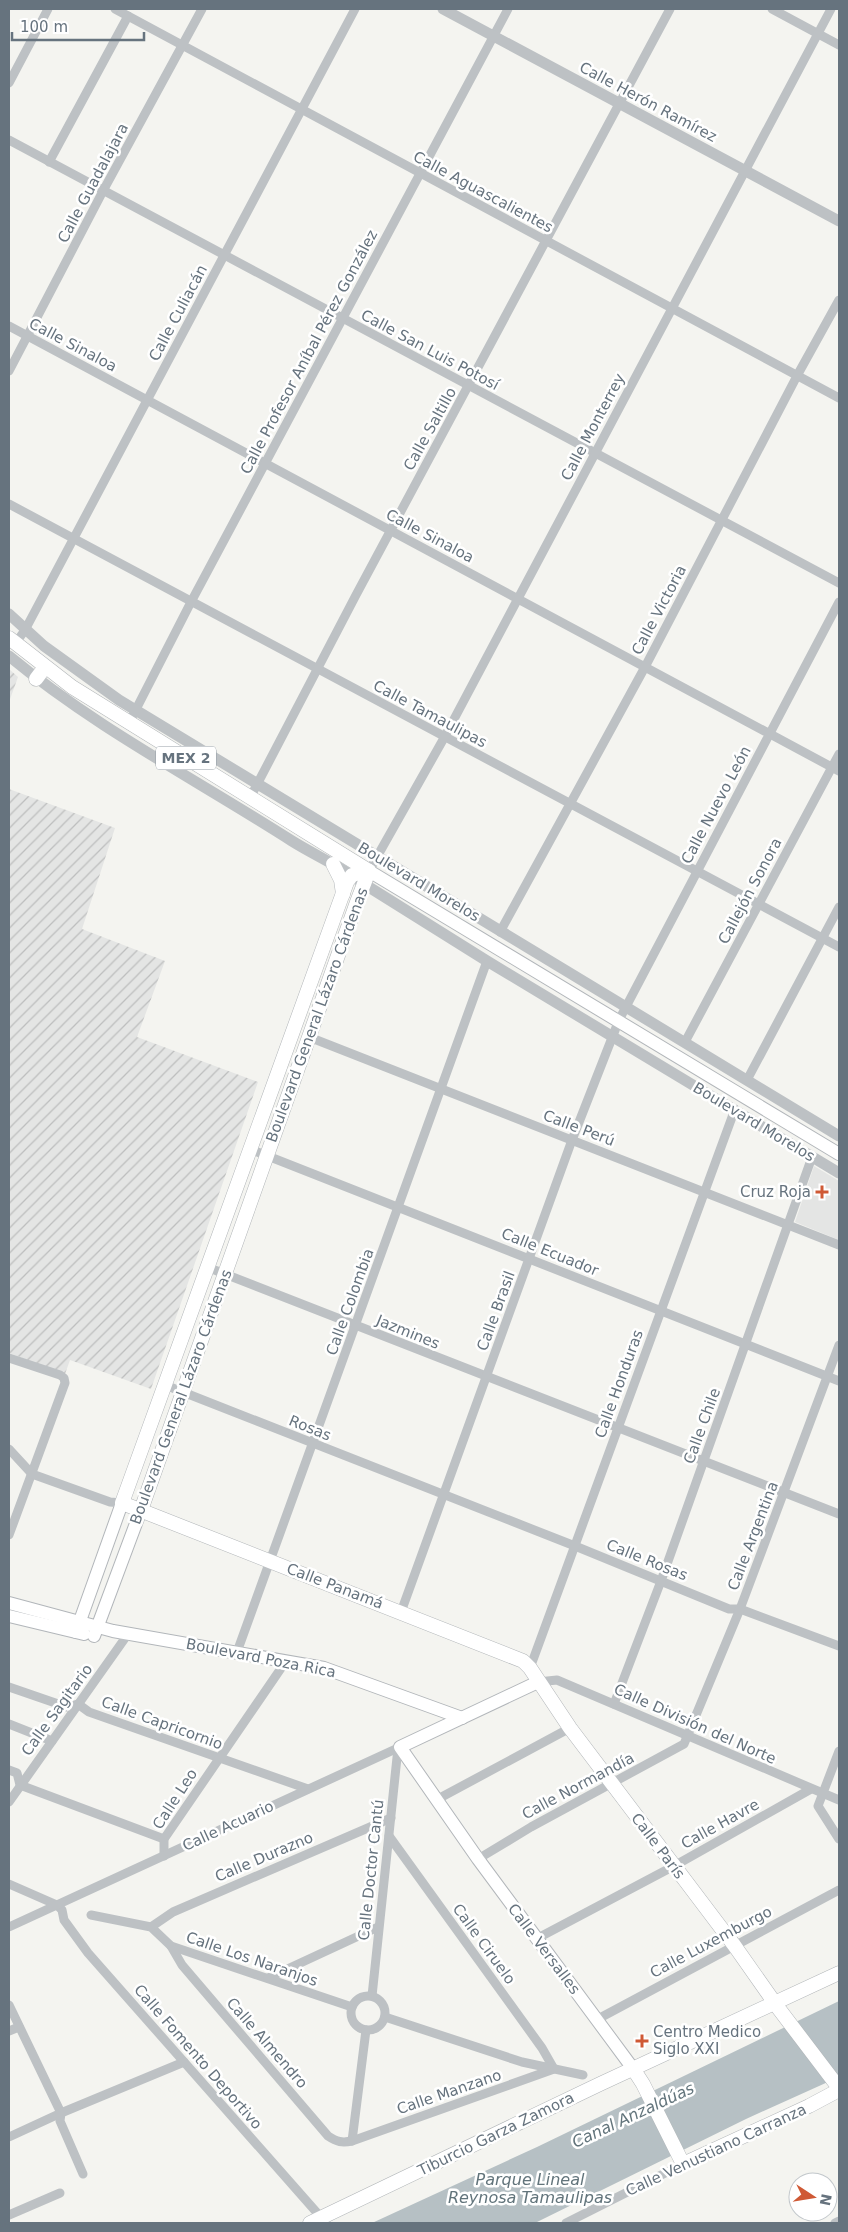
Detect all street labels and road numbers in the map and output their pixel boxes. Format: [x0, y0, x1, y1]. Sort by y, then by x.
street label: Calle Herón Ramírez [576, 58, 720, 146]
street label: Calle Guadalajara [54, 120, 132, 246]
street label: Calle Aguascalientes [410, 147, 556, 237]
street label: Calle Profesor Aníbal Pérez González [237, 227, 381, 477]
street label: Calle Culiacán [145, 262, 211, 364]
street label: Calle San Luis Potosí [358, 306, 503, 394]
street label: Calle Sinaloa [26, 314, 120, 376]
street label: Calle Monterrey [557, 370, 629, 484]
street label: Calle Saltillo [400, 384, 460, 474]
street label: Calle Sinaloa [383, 505, 477, 567]
street label: Calle Victoria [628, 562, 690, 658]
street label: Calle Tamaulipas [370, 676, 490, 752]
street label: Calle Nuevo León [677, 743, 755, 867]
road number: MEX 2 [156, 746, 216, 770]
street label: Callejón Sonora [714, 835, 786, 947]
street label: Boulevard Morelos [355, 838, 483, 926]
street label: Boulevard General Lázaro Cárdenas [262, 885, 372, 1145]
street label: Boulevard Morelos [690, 1078, 818, 1166]
street label: Calle Perú [541, 1106, 617, 1150]
street label: Calle Ecuador [499, 1224, 602, 1280]
street label: Calle Colombia [322, 1246, 378, 1358]
street label: Boulevard General Lázaro Cárdenas [126, 1267, 236, 1527]
street label: Calle Brasil [473, 1269, 519, 1353]
street label: Jazmines [373, 1311, 443, 1353]
street label: Calle Honduras [591, 1327, 647, 1441]
street label: Calle Chile [680, 1386, 724, 1466]
street label: Rosas [286, 1411, 334, 1445]
street label: Calle Argentina [724, 1479, 782, 1593]
street label: Calle Rosas [604, 1536, 690, 1584]
street label: Calle Panamá [284, 1559, 386, 1613]
street label: Boulevard Poza Rica [185, 1635, 337, 1681]
street label: Calle Sagitario [18, 1661, 96, 1759]
street label: Calle División del Norte [611, 1680, 779, 1768]
street label: Calle Capricornio [99, 1693, 225, 1753]
street label: Calle Normandía [519, 1749, 637, 1823]
street label: Calle Leo [149, 1765, 201, 1833]
street label: Calle Havre [678, 1795, 762, 1853]
street label: Calle Acuario [180, 1797, 276, 1855]
street label: Calle Doctor Cantú [355, 1799, 387, 1941]
street label: Calle París [627, 1810, 689, 1883]
street label: Calle Durazno [212, 1828, 316, 1886]
street label: Calle Ciruelo [449, 1900, 519, 1988]
street label: Calle Versalles [504, 1900, 584, 1998]
street label: Calle Luxemburgo [647, 1902, 775, 1982]
street label: Calle Los Naranjos [184, 1928, 320, 1990]
street label: Calle Fomento Deportivo [130, 1981, 266, 2133]
street label: Calle Almendro [223, 1994, 311, 2092]
street label: Calle Manzano [394, 2066, 504, 2118]
street label: Tiburcio Garza Zamora [414, 2088, 577, 2180]
street label: Calle Venustiano Carranza [623, 2100, 809, 2200]

